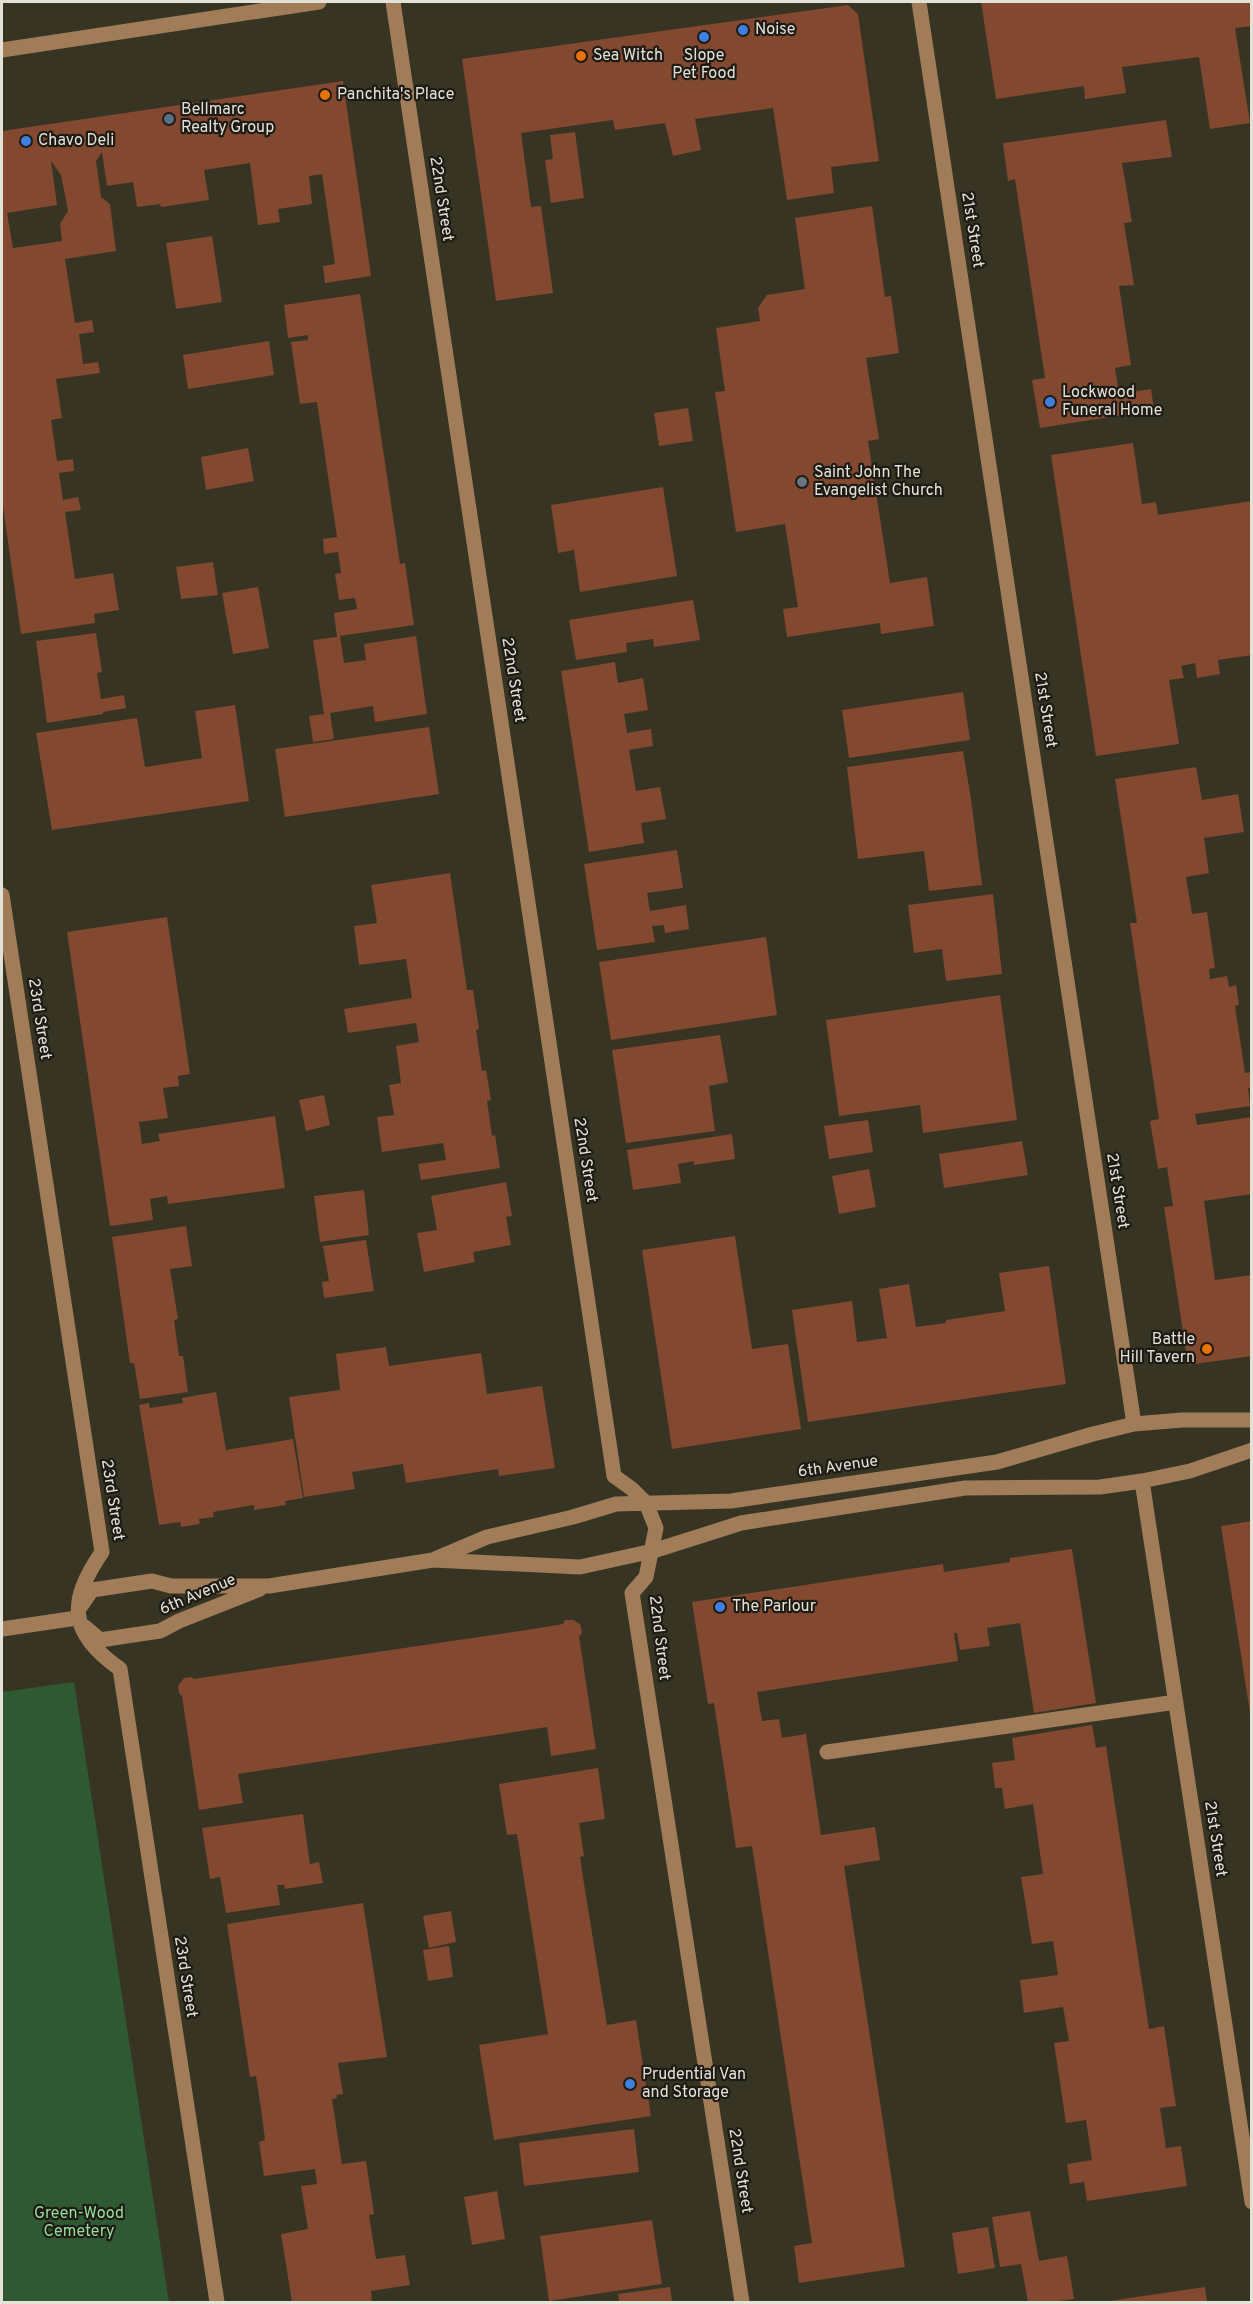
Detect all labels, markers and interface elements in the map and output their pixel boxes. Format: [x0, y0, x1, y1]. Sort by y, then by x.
place label: Noise [755, 20, 795, 40]
marker: Noise [736, 23, 750, 37]
marker: Slope Pet Food [697, 30, 711, 44]
place label: Sea Witch [593, 46, 663, 66]
place label: Slope Pet Food [672, 46, 736, 84]
marker: Sea Witch [574, 49, 588, 63]
place label: Panchita's Place [337, 85, 454, 105]
marker: Panchita's Place [318, 88, 332, 102]
place label: Bellmarc Realty Group [181, 100, 274, 138]
marker: Bellmarc Realty Group [162, 112, 176, 126]
place label: Chavo Deli [38, 131, 114, 151]
marker: Chavo Deli [19, 134, 33, 148]
street label: 22nd Street [424, 155, 458, 243]
street label: 21st Street [956, 191, 988, 269]
place label: Lockwood Funeral Home [1062, 383, 1162, 421]
marker: Lockwood Funeral Home [1043, 395, 1057, 409]
place label: Saint John The Evangelist Church [814, 463, 943, 501]
marker: Saint John The Evangelist Church [795, 475, 809, 489]
street label: 22nd Street [496, 636, 530, 724]
street label: 21st Street [1029, 671, 1061, 749]
street label: 23rd Street [23, 977, 55, 1061]
street label: 22nd Street [568, 1116, 602, 1204]
street label: 21st Street [1101, 1152, 1133, 1230]
place label: Battle Hill Tavern [1120, 1330, 1195, 1368]
marker: Battle Hill Tavern [1200, 1342, 1214, 1356]
street label: 6th Avenue [797, 1451, 879, 1483]
street label: 23rd Street [96, 1458, 128, 1542]
street label: 6th Avenue [157, 1570, 239, 1620]
street label: 22nd Street [644, 1594, 674, 1682]
place label: The Parlour [732, 1597, 816, 1617]
marker: The Parlour [713, 1600, 727, 1614]
street label: 21st Street [1199, 1800, 1231, 1878]
street label: 23rd Street [169, 1935, 201, 2019]
place label: Prudential Van and Storage [642, 2065, 746, 2103]
marker: Prudential Van and Storage [623, 2077, 637, 2091]
street label: 22nd Street [723, 2127, 757, 2215]
park label: Green-Wood Cemetery [34, 2204, 124, 2242]

